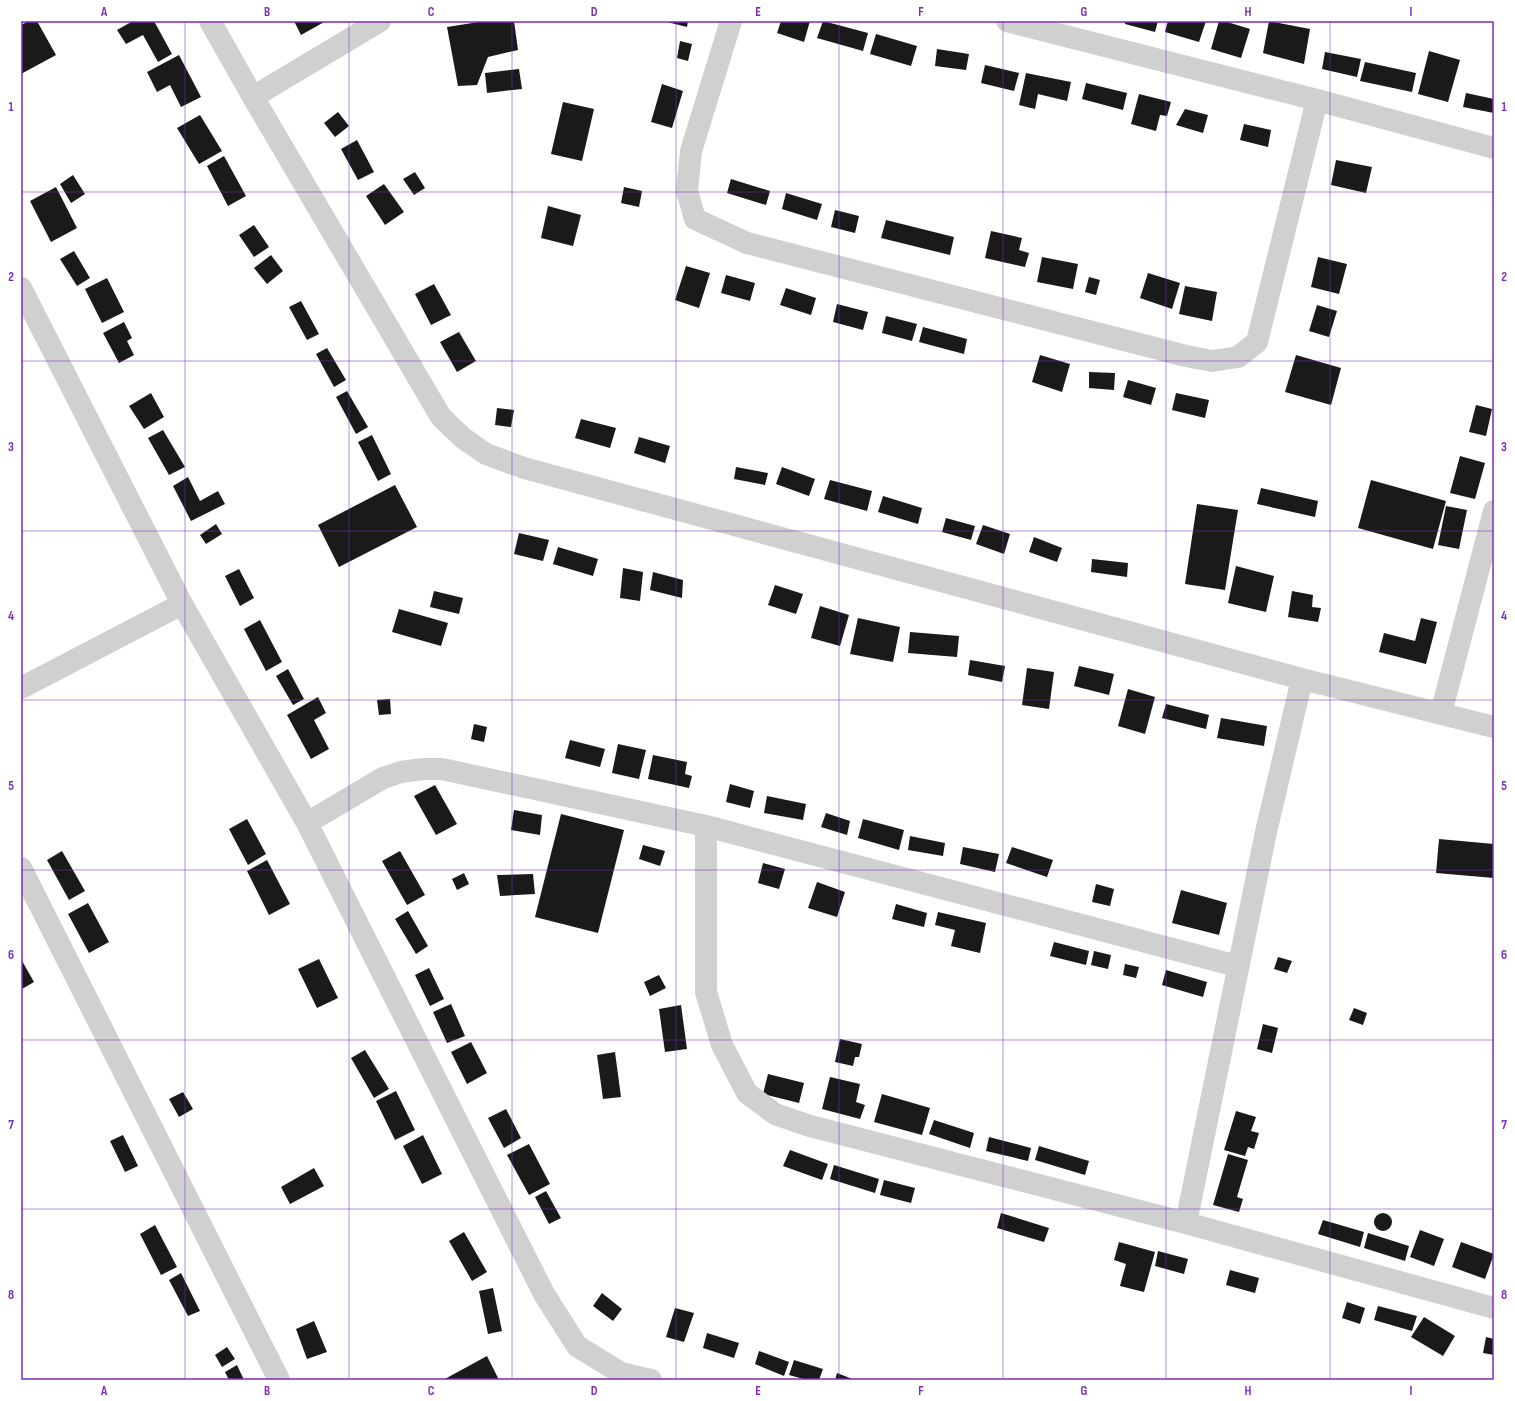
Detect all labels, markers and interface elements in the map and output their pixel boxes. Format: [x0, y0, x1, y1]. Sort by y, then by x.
text: A [100, 4, 108, 20]
text: B [264, 4, 270, 20]
text: C [428, 4, 435, 20]
text: D [591, 4, 598, 20]
text: E [755, 4, 761, 20]
text: F [918, 4, 924, 20]
text: G [1081, 4, 1088, 20]
text: H [1245, 4, 1252, 20]
text: I [1410, 4, 1413, 20]
text: 1 [8, 99, 14, 115]
text: 1 [1501, 99, 1507, 115]
text: 2 [8, 269, 14, 285]
text: 2 [1501, 269, 1507, 285]
text: 3 [8, 439, 14, 455]
text: 3 [1501, 439, 1507, 455]
text: 4 [8, 608, 14, 624]
text: 4 [1501, 608, 1507, 624]
text: 5 [8, 778, 14, 794]
text: 5 [1501, 778, 1507, 794]
text: 6 [8, 947, 14, 963]
text: 6 [1501, 947, 1507, 963]
text: 7 [8, 1117, 14, 1133]
text: 7 [1501, 1117, 1507, 1133]
text: 8 [8, 1287, 14, 1303]
text: 8 [1501, 1287, 1507, 1303]
text: A [100, 1383, 108, 1399]
text: B [264, 1383, 270, 1399]
text: C [428, 1383, 435, 1399]
text: D [591, 1383, 598, 1399]
text: E [755, 1383, 761, 1399]
text: F [918, 1383, 924, 1399]
text: G [1081, 1383, 1088, 1399]
text: H [1245, 1383, 1252, 1399]
text: I [1410, 1383, 1413, 1399]

